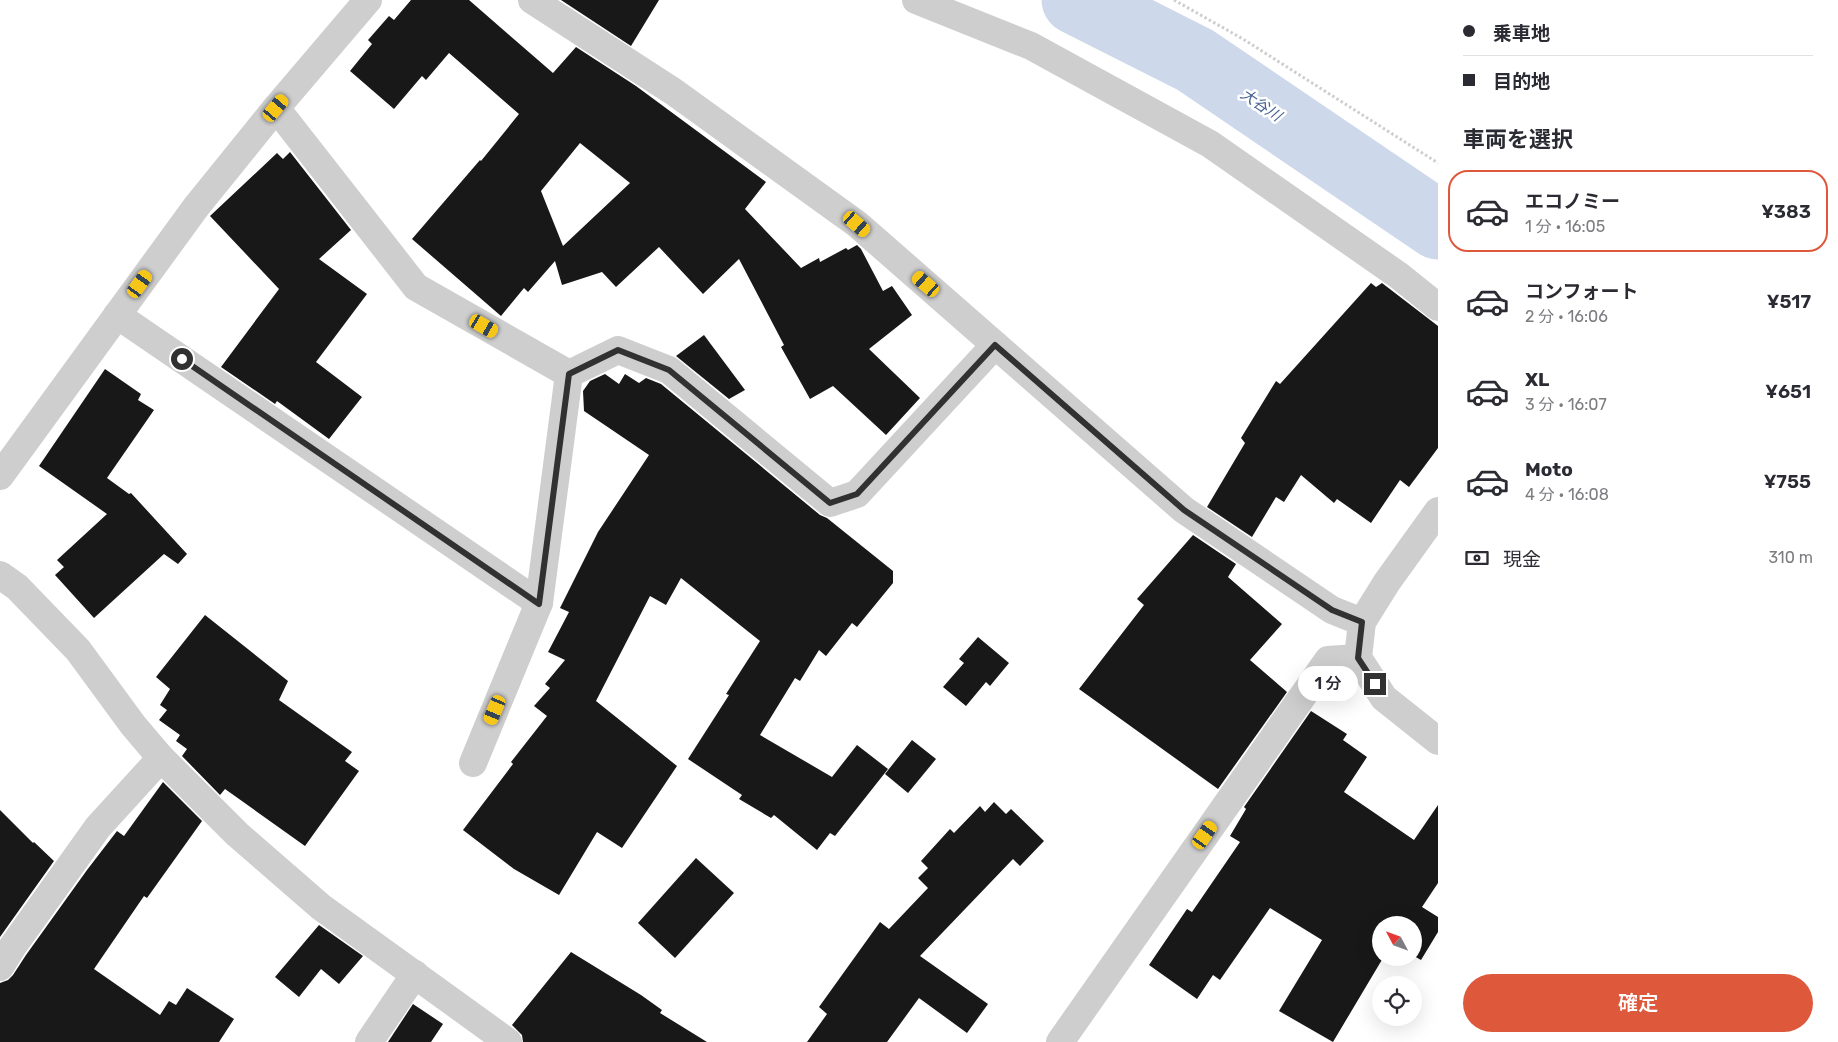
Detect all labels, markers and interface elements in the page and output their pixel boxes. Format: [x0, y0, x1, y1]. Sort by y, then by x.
text: 乗車地 [1493, 22, 1550, 45]
text: 目的地 [1493, 70, 1550, 93]
water label: 大谷川 [1237, 85, 1286, 126]
car [260, 92, 291, 124]
text: 車両を選択 [1463, 126, 1573, 153]
icon: car [1465, 189, 1510, 234]
text: エコノミー [1525, 190, 1620, 213]
text: ¥383 [1761, 200, 1811, 223]
car [840, 208, 873, 240]
text: 1 分 · 16:05 [1525, 217, 1605, 236]
car [125, 267, 154, 301]
car [909, 268, 942, 300]
icon: car [1465, 279, 1510, 324]
text: コンフォート [1525, 280, 1638, 303]
text: ¥517 [1767, 290, 1811, 313]
text: 2 分 · 16:06 [1525, 307, 1608, 326]
car [467, 312, 500, 340]
route start [171, 348, 193, 370]
text: XL [1525, 368, 1549, 391]
icon: car [1465, 369, 1510, 414]
text: ¥651 [1765, 380, 1811, 403]
text: 3 分 · 16:07 [1525, 395, 1607, 414]
text: Moto [1525, 458, 1573, 481]
icon: car [1465, 459, 1510, 504]
text: ¥755 [1764, 470, 1811, 493]
text: 4 分 · 16:08 [1525, 485, 1609, 504]
icon: cash [1463, 544, 1491, 572]
text: 現金 [1503, 548, 1541, 571]
text: 310 m [1769, 548, 1813, 567]
callout: 1 分 [1298, 666, 1358, 702]
route end [1364, 673, 1386, 695]
text: 1 分 [1314, 674, 1342, 693]
car [482, 693, 507, 727]
car [1190, 818, 1219, 852]
north arrow [1372, 916, 1422, 966]
map controls [1372, 916, 1422, 1026]
button: 確定 [1463, 974, 1813, 1032]
button: locate [1372, 976, 1422, 1026]

